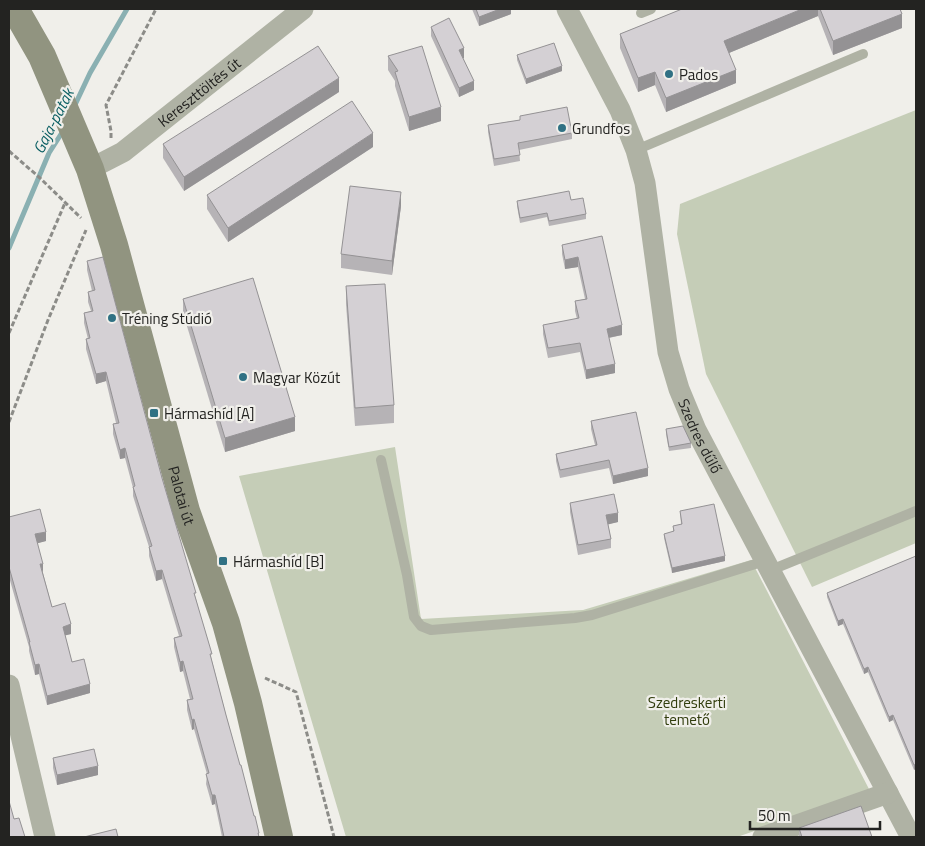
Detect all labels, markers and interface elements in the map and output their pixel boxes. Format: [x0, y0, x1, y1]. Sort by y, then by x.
street label: Kereszttöltés út [152, 51, 246, 132]
place label: Pados [679, 63, 718, 86]
marker: Pados [663, 68, 675, 80]
water label: Gaja-patak [26, 83, 80, 158]
place label: Grundfos [572, 117, 630, 140]
marker: Grundfos [556, 122, 568, 134]
place label: Tréning Stúdió [122, 307, 212, 330]
marker: Tréning Stúdió [106, 312, 118, 324]
place label: Magyar Közút [253, 366, 341, 389]
marker: Magyar Közút [237, 371, 249, 383]
street label: Szedres dűlő [673, 395, 728, 477]
place label: Hármashíd [A] [164, 402, 255, 425]
marker: Hármashíd [A] [148, 407, 160, 419]
street label: Palotai út [163, 463, 202, 529]
place label: Hármashíd [B] [233, 550, 324, 573]
marker: Hármashíd [B] [217, 555, 229, 567]
park label: Szedreskerti temető [648, 691, 726, 731]
scale bar [750, 798, 880, 830]
text: 50 m [758, 804, 791, 827]

